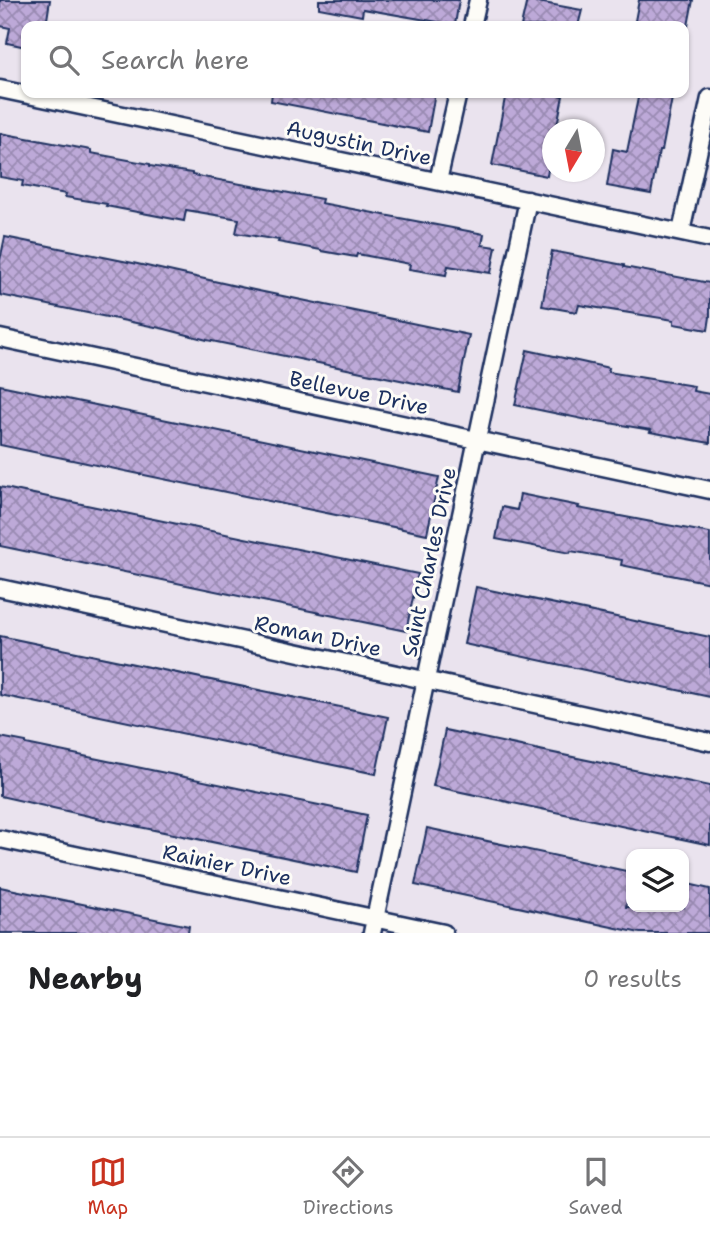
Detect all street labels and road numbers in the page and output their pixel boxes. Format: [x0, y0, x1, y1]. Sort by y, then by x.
street label: Augustin Drive [284, 114, 434, 172]
street label: Bellevue Drive [287, 365, 431, 421]
street label: Saint Charles Drive [395, 464, 463, 660]
street label: Roman Drive [252, 609, 384, 663]
street label: Rainier Drive [160, 838, 294, 892]

